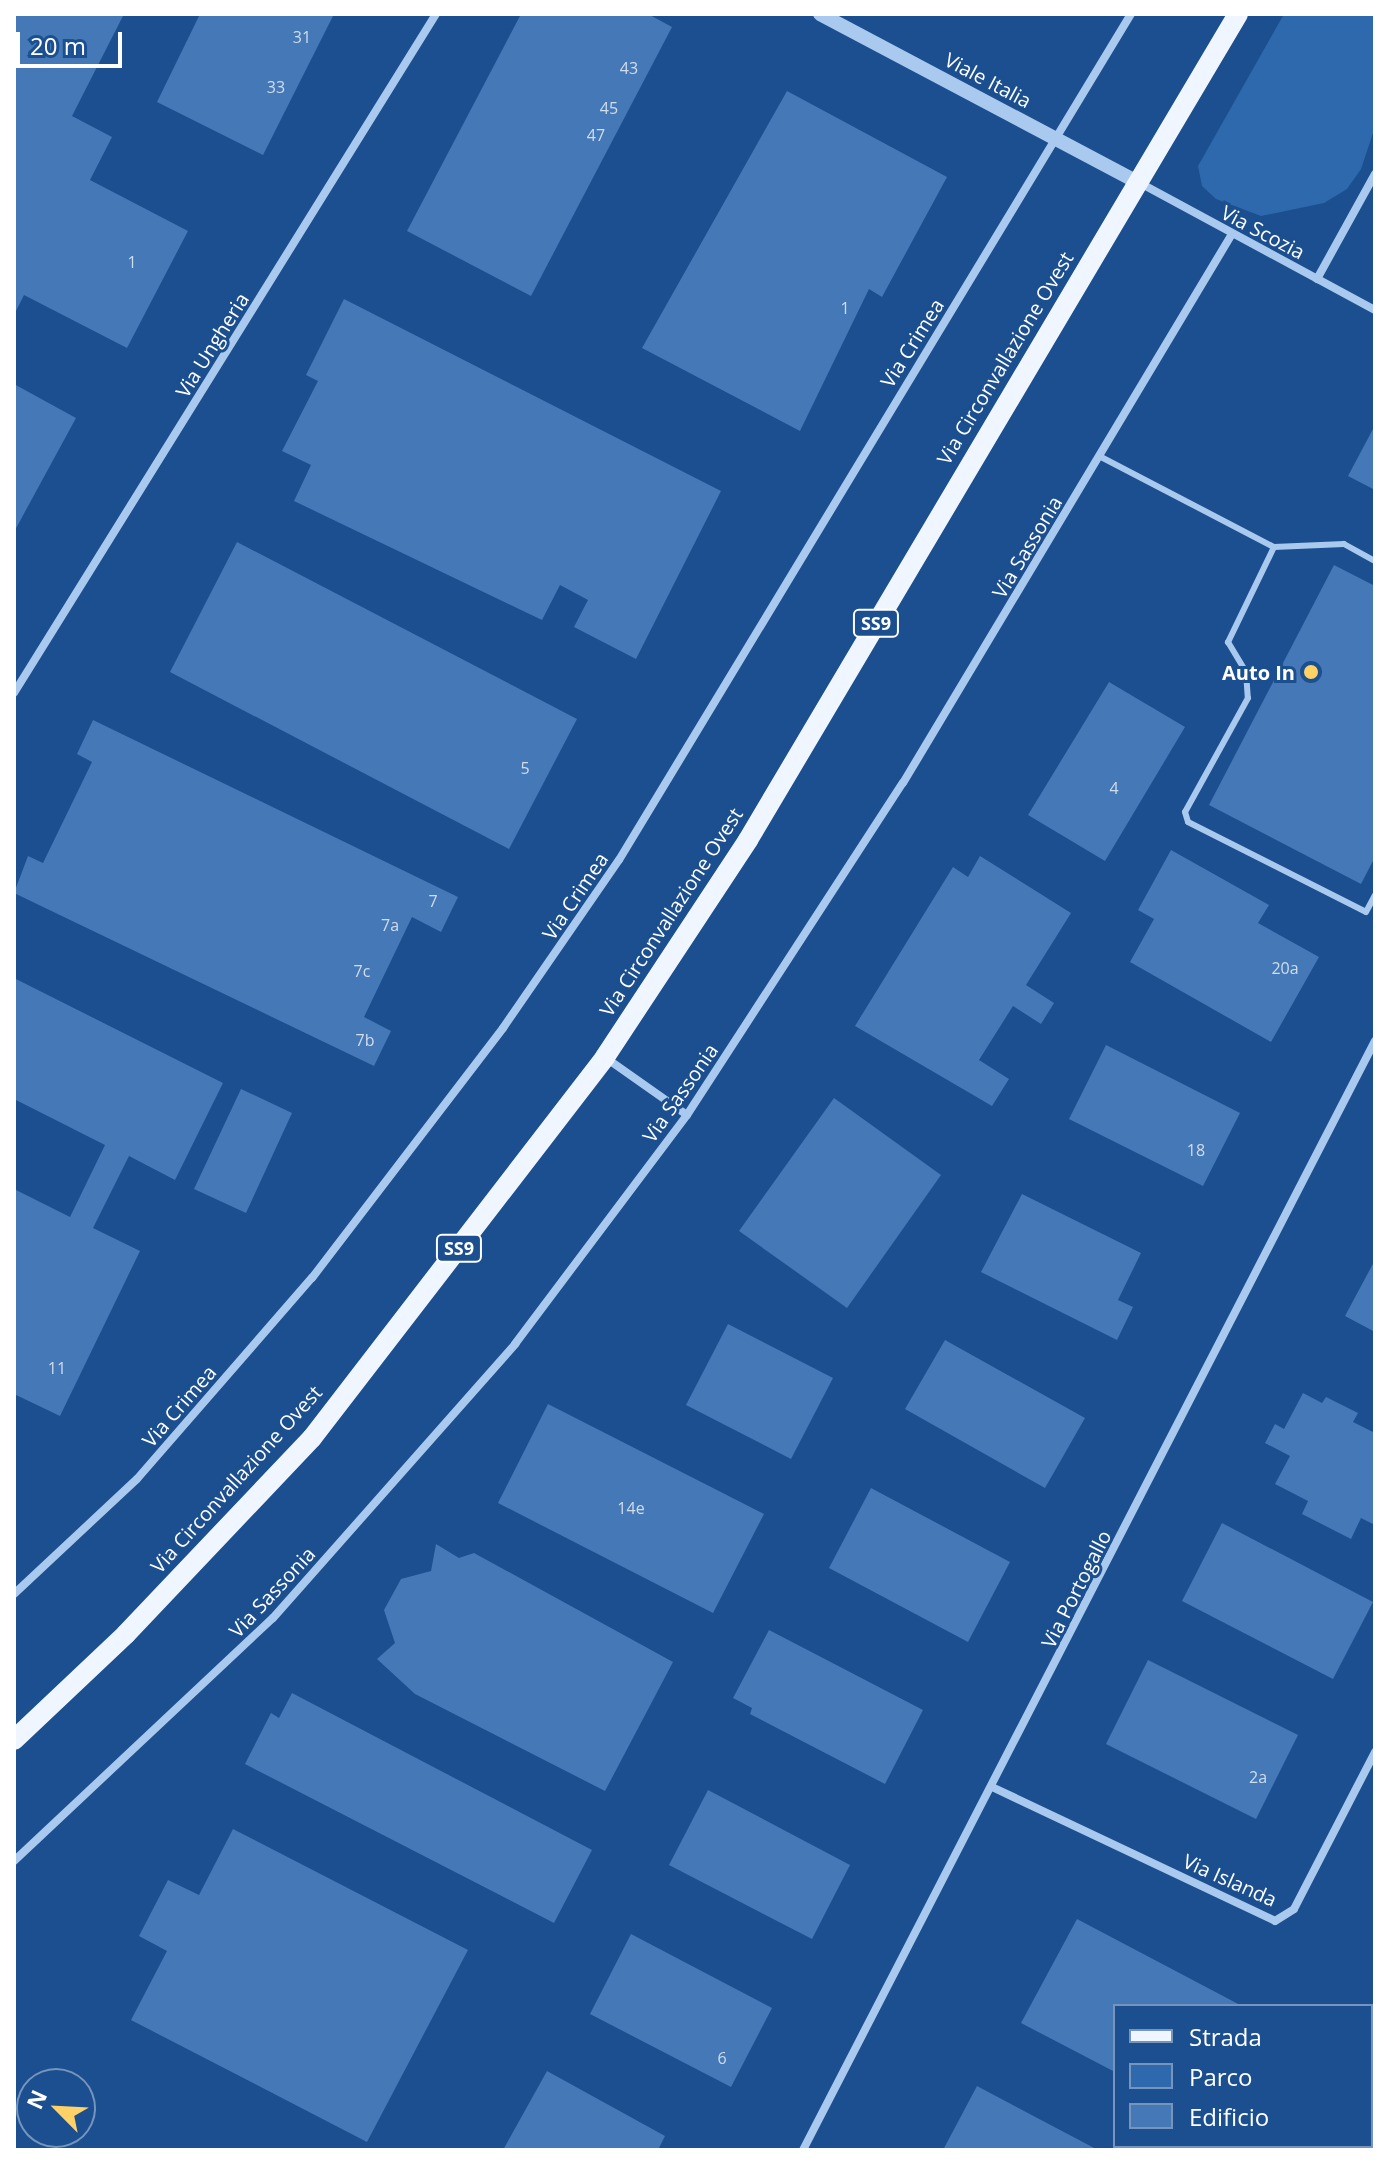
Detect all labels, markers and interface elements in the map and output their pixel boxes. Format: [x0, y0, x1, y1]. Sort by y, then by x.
scale bar [20, 16, 126, 66]
house number: 31 [293, 27, 311, 47]
text: 20 m [30, 29, 86, 62]
street label: Viale Italia [941, 47, 1035, 113]
house number: 43 [620, 58, 638, 78]
house number: 33 [267, 77, 285, 97]
house number: 45 [600, 98, 618, 118]
house number: 47 [587, 125, 605, 145]
street label: Via Scozia [1217, 200, 1309, 264]
street label: Via Circonvallazione Ovest [932, 247, 1078, 469]
house number: 1 [127, 252, 137, 272]
street label: Via Ungheria [170, 288, 254, 402]
street label: Via Crimea [875, 294, 949, 392]
house number: 1 [840, 298, 850, 318]
street label: Via Sassonia [987, 492, 1067, 602]
road number: SS9 [852, 609, 900, 637]
place label: Auto In [1222, 660, 1295, 684]
marker: Auto In [1302, 663, 1320, 681]
house number: 5 [520, 758, 530, 778]
house number: 4 [1109, 778, 1119, 798]
street label: Via Circonvallazione Ovest [595, 803, 747, 1021]
street label: Via Crimea [537, 848, 613, 944]
house number: 7 [428, 891, 438, 911]
house number: 7a [381, 915, 399, 935]
house number: 20a [1271, 958, 1299, 978]
house number: 7c [354, 961, 370, 981]
house number: 7b [356, 1030, 374, 1050]
street label: Via Sassonia [637, 1039, 723, 1147]
house number: 18 [1187, 1140, 1205, 1160]
road number: SS9 [435, 1234, 483, 1262]
house number: 11 [48, 1358, 66, 1378]
street label: Via Crimea [137, 1360, 221, 1452]
street label: Via Circonvallazione Ovest [145, 1380, 327, 1578]
house number: 14e [617, 1498, 645, 1518]
street label: Via Portogallo [1036, 1526, 1116, 1652]
street label: Via Sassonia [224, 1542, 320, 1642]
house number: 2a [1249, 1767, 1267, 1787]
street label: Via Islanda [1179, 1849, 1281, 1911]
legend [1113, 2004, 1373, 2148]
text: Strada [1189, 2020, 1262, 2053]
house number: 6 [717, 2048, 727, 2068]
text: Parco [1189, 2060, 1253, 2093]
north arrow [16, 2068, 96, 2148]
text: N [19, 2085, 53, 2113]
text: Edificio [1189, 2100, 1269, 2133]

